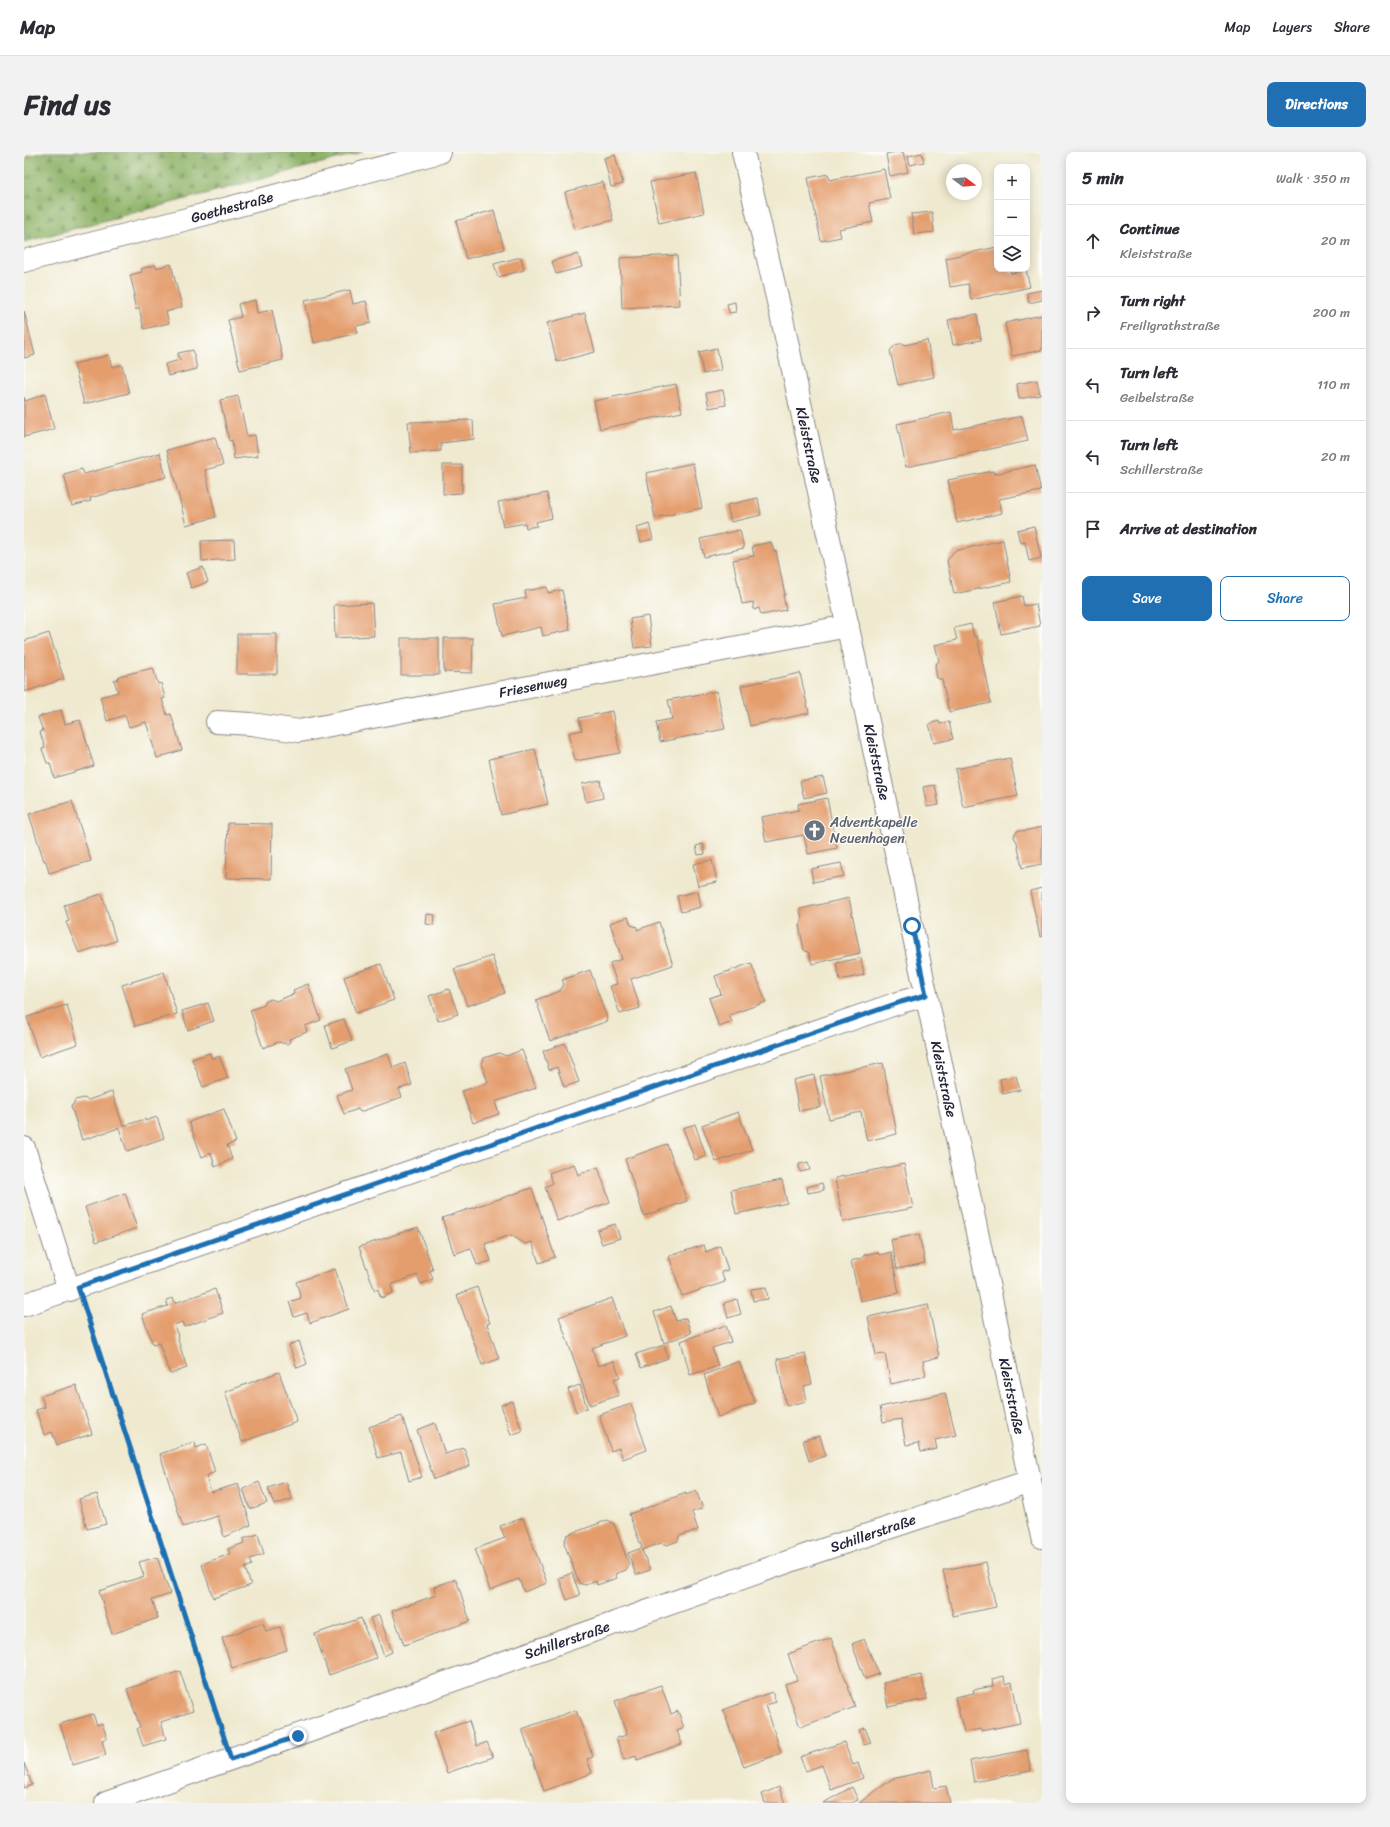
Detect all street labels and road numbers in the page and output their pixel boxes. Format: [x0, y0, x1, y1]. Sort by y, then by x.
street label: Goethestraße [188, 184, 276, 231]
street label: Kleiststraße [788, 404, 829, 486]
street label: Friesenweg [497, 668, 569, 705]
street label: Kleiststraße [856, 721, 897, 803]
street label: Kleiststraße [923, 1038, 964, 1120]
street label: Kleiststraße [991, 1355, 1032, 1437]
street label: Schillerstraße [827, 1507, 919, 1560]
street label: Schillerstraße [521, 1614, 613, 1667]

